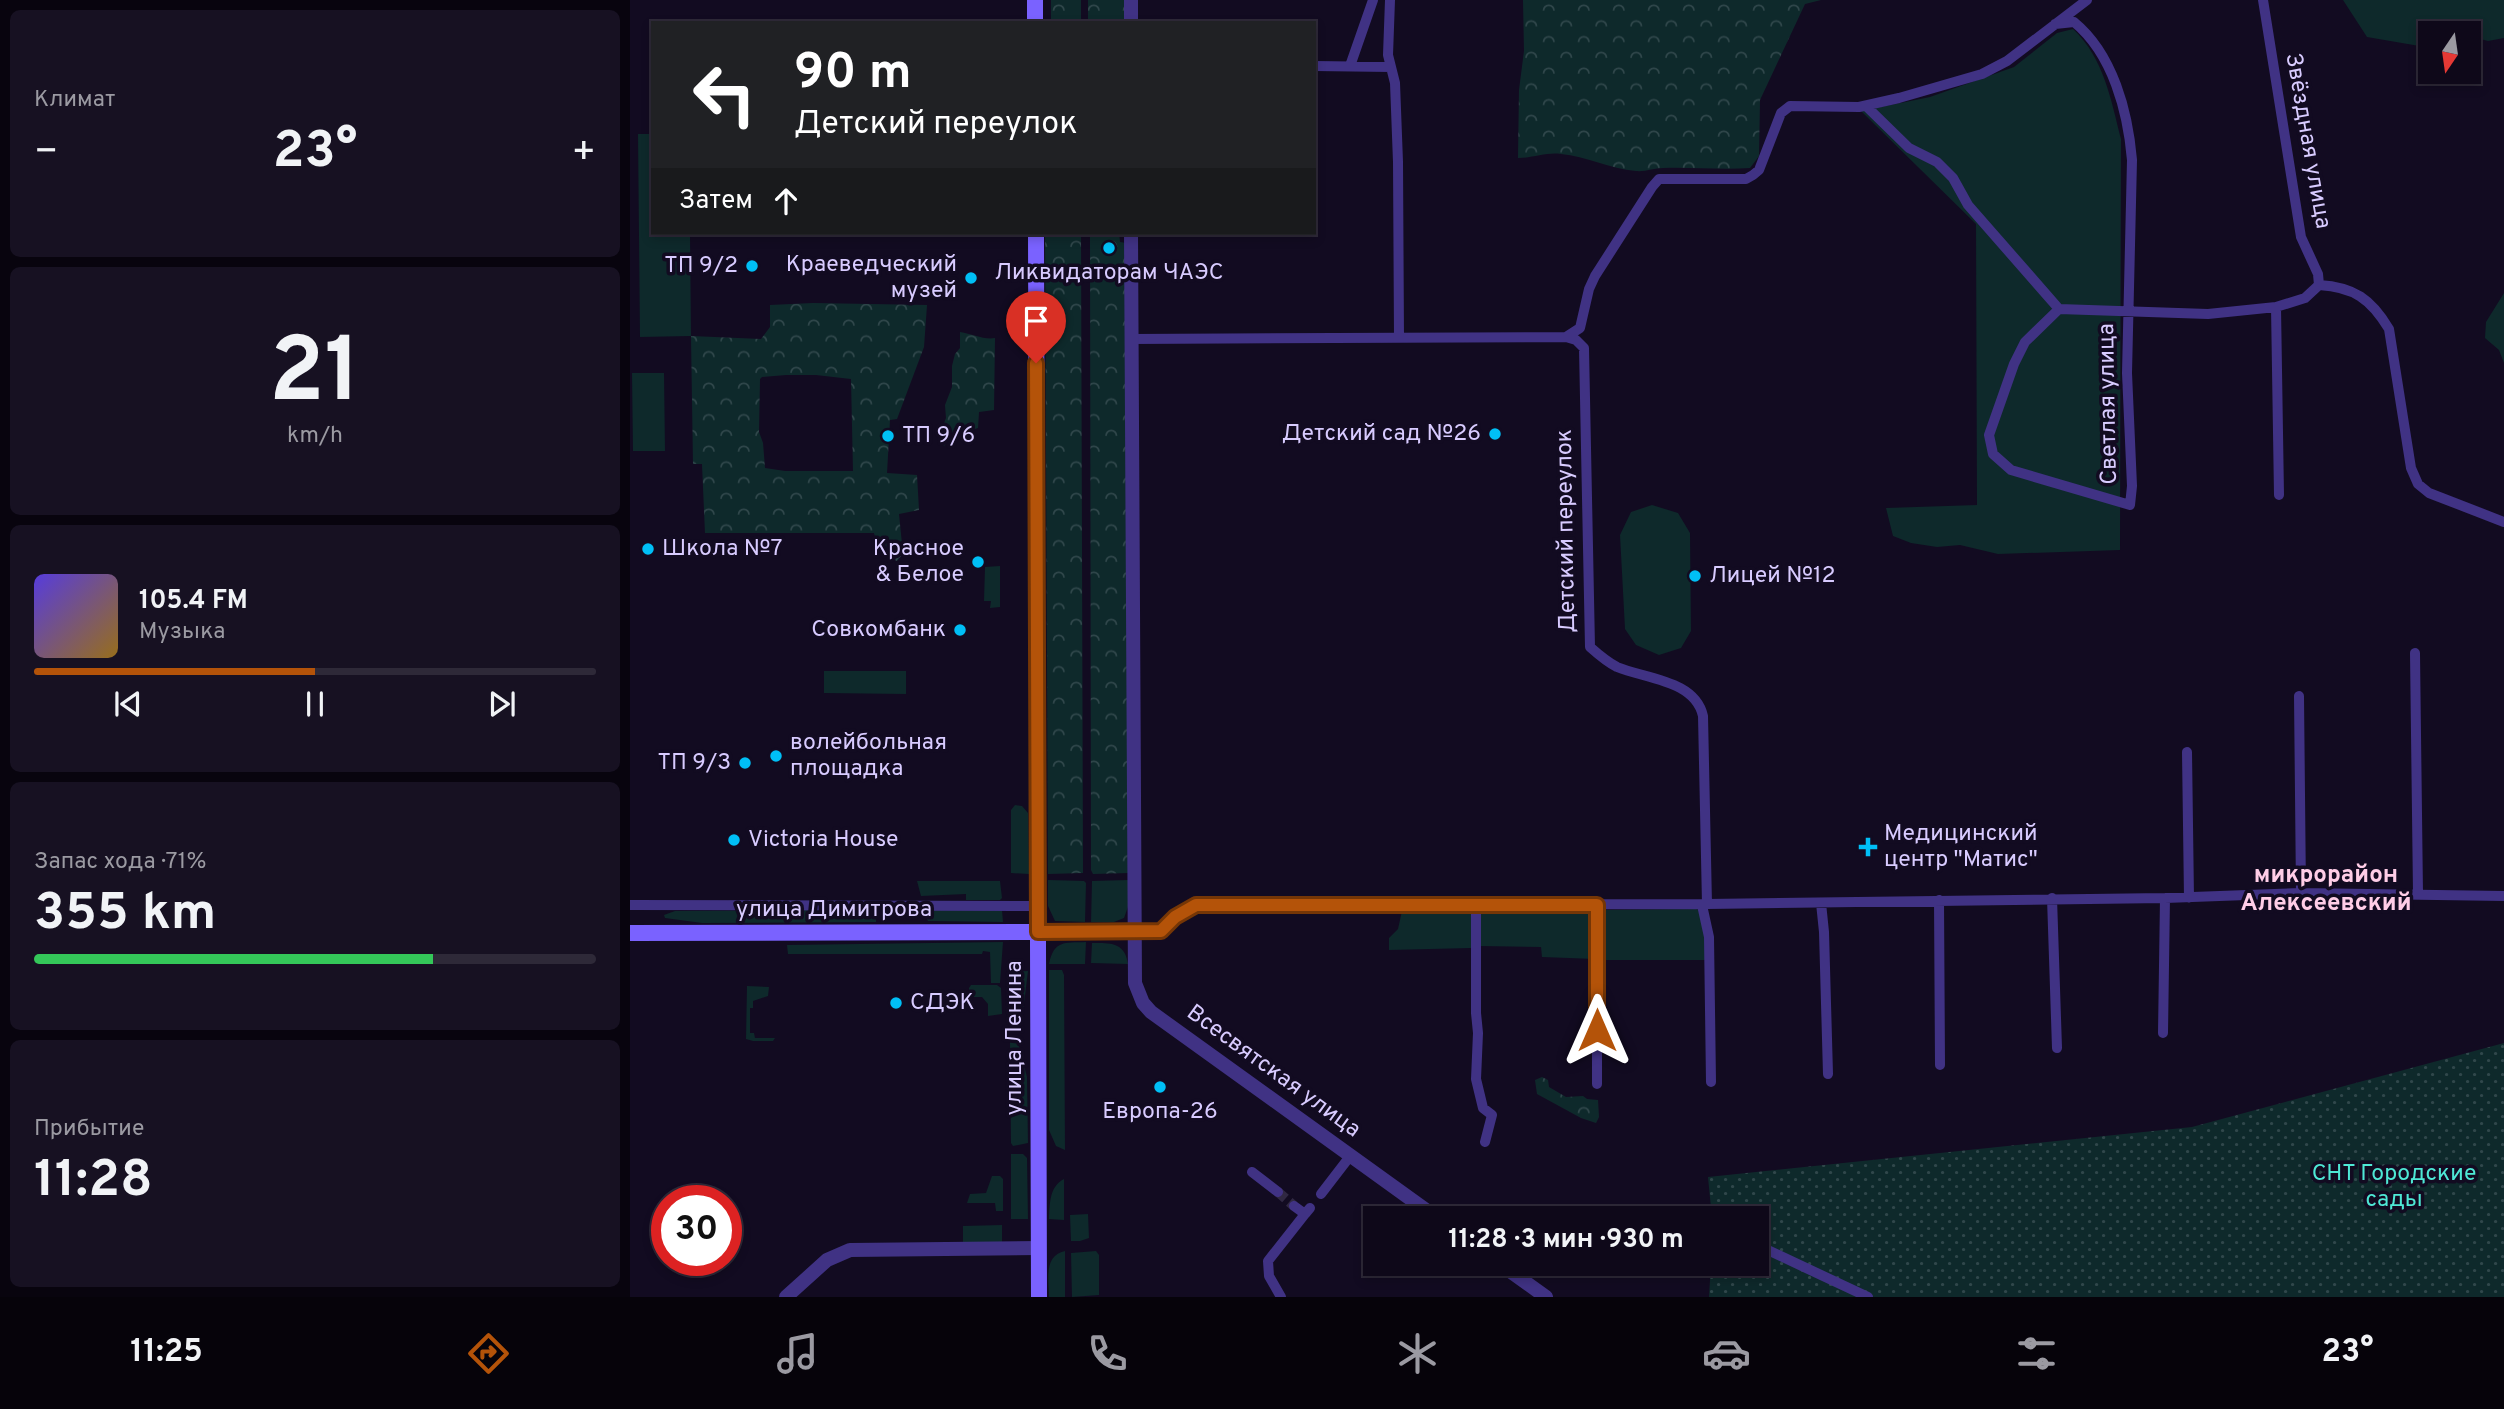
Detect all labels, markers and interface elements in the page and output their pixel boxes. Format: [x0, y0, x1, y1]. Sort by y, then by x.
north arrow [2418, 21, 2482, 84]
map controls [2418, 21, 2481, 84]
text: 90 m [794, 44, 912, 106]
icon: left [679, 49, 770, 140]
street label: Звёздная улица [2277, 51, 2337, 231]
text: Климат [34, 86, 115, 115]
text: Детский переулок [794, 105, 1078, 145]
text: 23° [273, 120, 357, 186]
text: − [34, 129, 59, 178]
text: + [571, 129, 596, 178]
icon: ahead [767, 182, 805, 220]
text: Затем [679, 185, 753, 218]
marker: Ликвидаторам ЧАЭС [1101, 240, 1117, 256]
place label: Краеведческий музей [786, 251, 957, 306]
place label: ТП 9/2 [664, 252, 738, 281]
marker: ТП 9/2 [744, 258, 760, 274]
place label: Ликвидаторам ЧАЭС [994, 259, 1224, 288]
marker: Краеведческий музей [963, 270, 979, 286]
pin [1006, 291, 1066, 363]
icon: arrive [1017, 302, 1055, 340]
text: 21 [269, 319, 361, 434]
street label: Светлая улица [2093, 323, 2125, 485]
place label: Детский сад №26 [1282, 420, 1481, 449]
text: km/h [287, 422, 343, 451]
place label: ТП 9/6 [902, 422, 975, 451]
marker: Детский сад №26 [1487, 426, 1503, 442]
marker: ТП 9/6 [880, 428, 896, 444]
street label: Детский переулок [1551, 429, 1583, 633]
place label: Школа №7 [662, 535, 782, 564]
place label: Красное & Белое [873, 535, 964, 590]
marker: Школа №7 [640, 541, 656, 557]
marker: Красное & Белое [970, 554, 986, 570]
place label: Лицей №12 [1709, 562, 1836, 591]
marker: Лицей №12 [1687, 568, 1703, 584]
text: 105.4 FM [139, 585, 248, 618]
place label: Совкомбанк [811, 616, 946, 645]
text: Музыка [139, 618, 225, 647]
marker: Совкомбанк [952, 622, 968, 638]
icon: previous [109, 685, 147, 723]
icon: pause [296, 685, 334, 723]
icon: next [483, 685, 521, 723]
place label: волейбольная площадка [790, 729, 947, 784]
marker: волейбольная площадка [768, 748, 784, 764]
place label: ТП 9/3 [658, 749, 731, 778]
marker: ТП 9/3 [737, 755, 753, 771]
place label: Медицинский центр "Матис" [1884, 820, 2038, 875]
place label: Victoria House [748, 826, 898, 855]
marker: Victoria House [726, 832, 742, 848]
marker: Медицинский центр "Матис" [1858, 837, 1878, 857]
text: Запас хода · 71% [34, 848, 206, 877]
district label: микрорайон Алексеевский [2241, 861, 2412, 919]
text: 355 km [34, 882, 216, 948]
street label: улица Димитрова [736, 896, 932, 925]
street label: улица Ленина [1001, 960, 1030, 1116]
place label: СДЭК [910, 989, 975, 1018]
position arrow [1560, 993, 1634, 1067]
marker: СДЭК [888, 995, 904, 1011]
street label: Всесвятская улица [1180, 999, 1366, 1145]
marker: Европа-26 [1152, 1079, 1168, 1095]
place label: Европа-26 [1102, 1098, 1218, 1127]
text: Прибытие [34, 1115, 144, 1144]
text: 11:28 [34, 1149, 153, 1215]
park label: СНТ Городские сады [2312, 1160, 2476, 1215]
speed limit sign: 30 [651, 1185, 742, 1276]
text: 11:28 · 3 мин · 930 m [1448, 1224, 1684, 1257]
icon: directions [464, 1329, 513, 1378]
icon: music [773, 1329, 822, 1378]
icon: phone [1083, 1329, 1132, 1378]
icon: climate [1393, 1329, 1442, 1378]
icon: car [1702, 1329, 1751, 1378]
icon: filters [2012, 1329, 2061, 1378]
text: 11:25 [130, 1333, 203, 1373]
text: 23° [2322, 1333, 2374, 1373]

